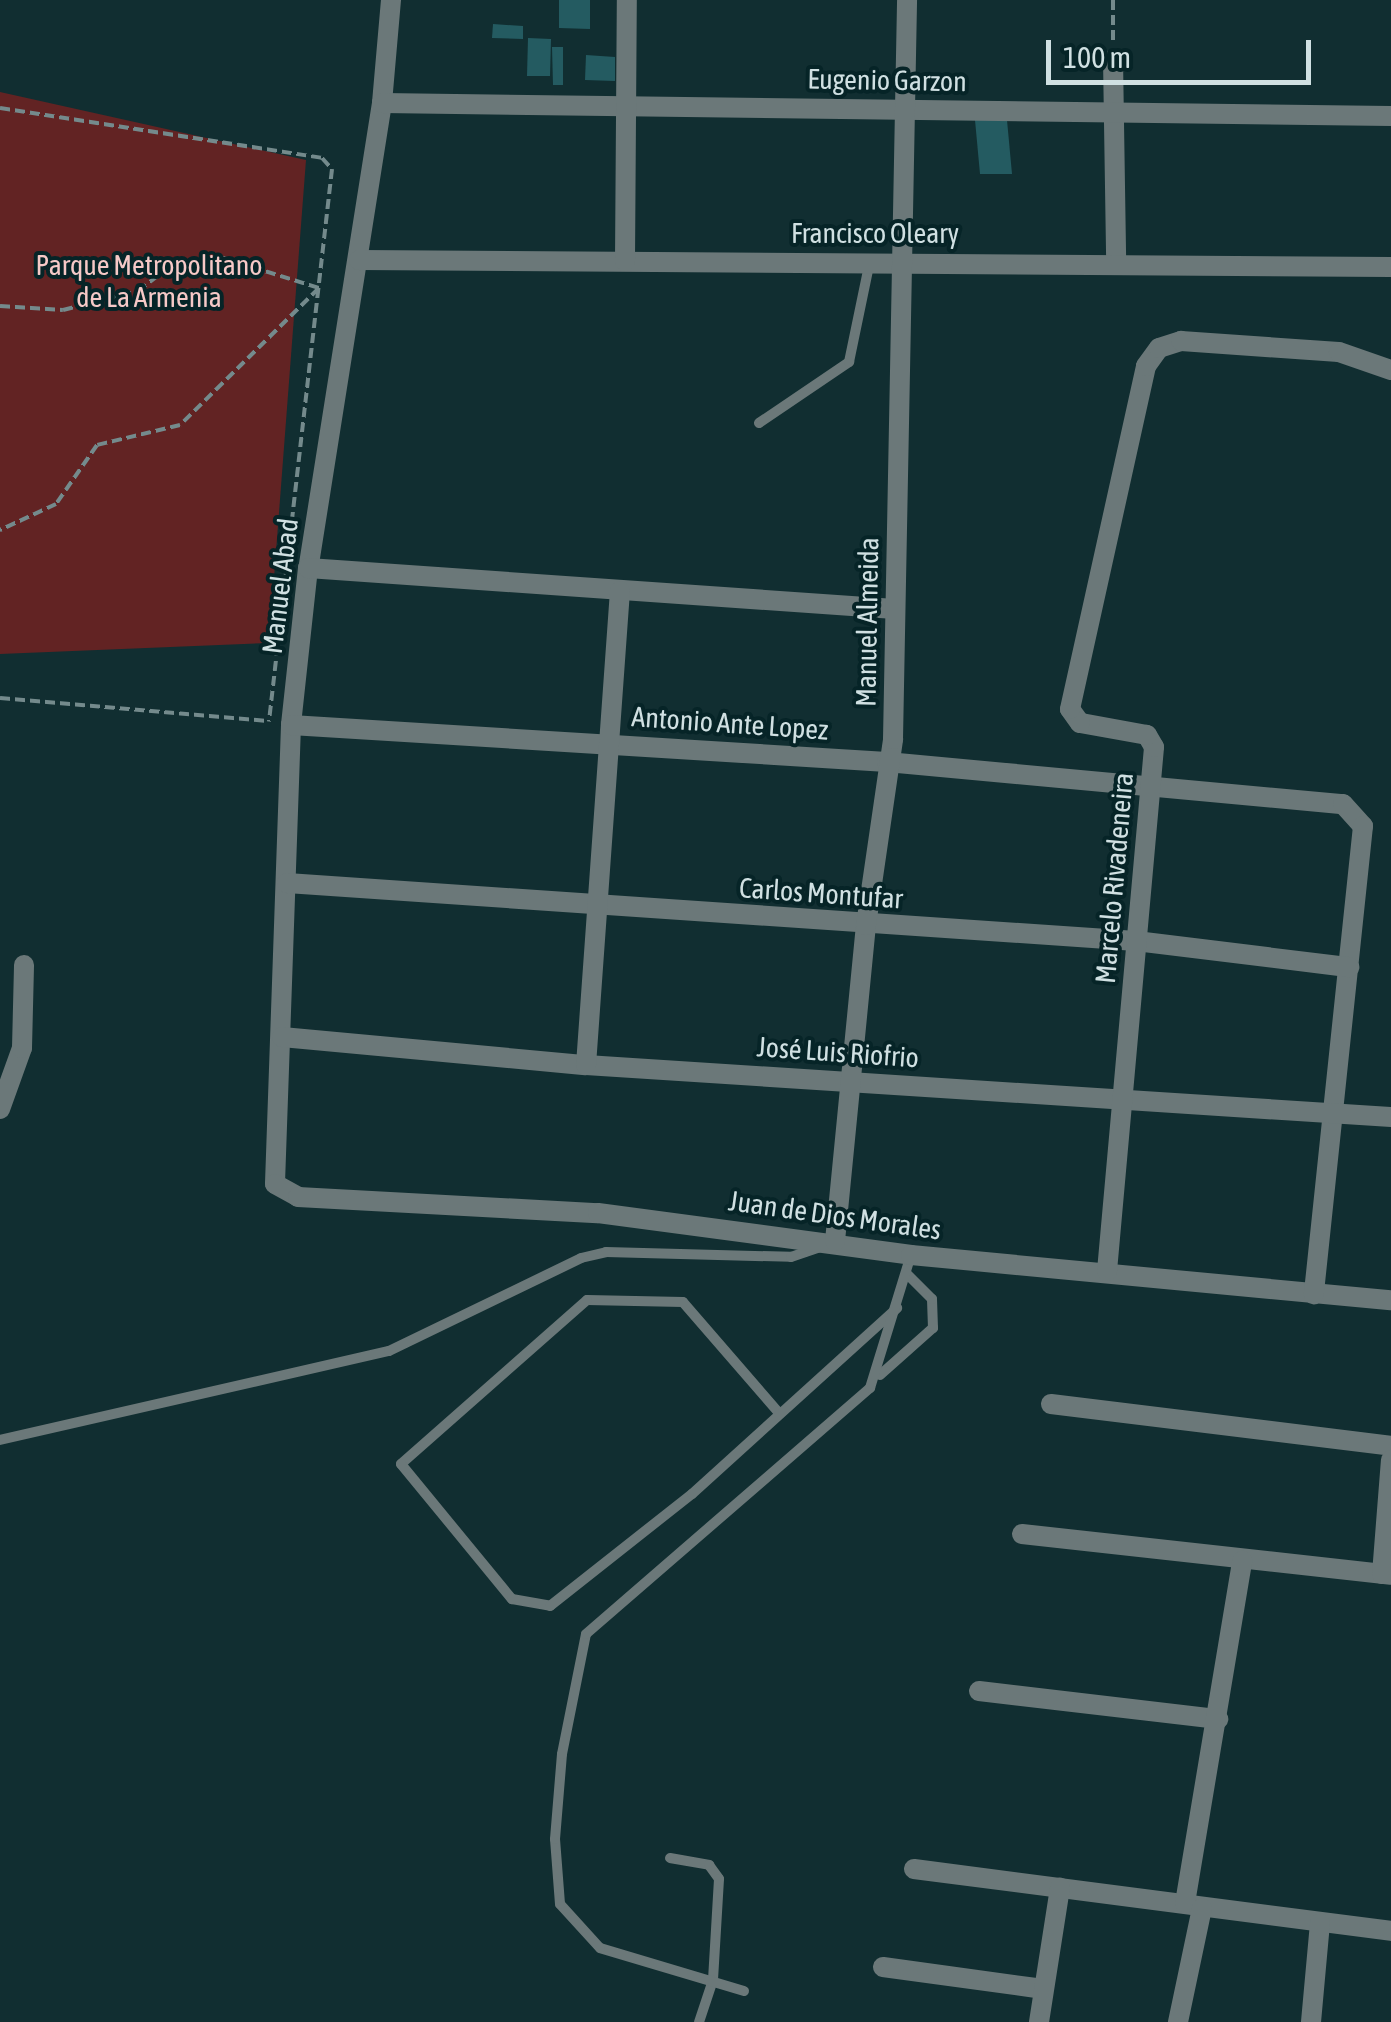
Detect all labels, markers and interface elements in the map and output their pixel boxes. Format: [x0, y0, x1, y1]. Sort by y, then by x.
scale bar [1051, 20, 1316, 82]
text: 100 m [1063, 40, 1131, 74]
street label: Eugenio Garzon [807, 62, 967, 98]
street label: Francisco Oleary [791, 216, 959, 250]
park label: Parque Metropolitano de La Armenia [36, 248, 262, 314]
street label: Manuel Abad [255, 516, 305, 656]
street label: Manuel Almeida [849, 537, 885, 707]
street label: Antonio Ante Lopez [631, 699, 829, 747]
street label: Marcelo Rivadeneira [1088, 771, 1140, 985]
street label: Carlos Montufar [738, 871, 904, 915]
street label: José Luis Riofrio [756, 1030, 920, 1074]
street label: Juan de Dios Morales [727, 1183, 943, 1247]

